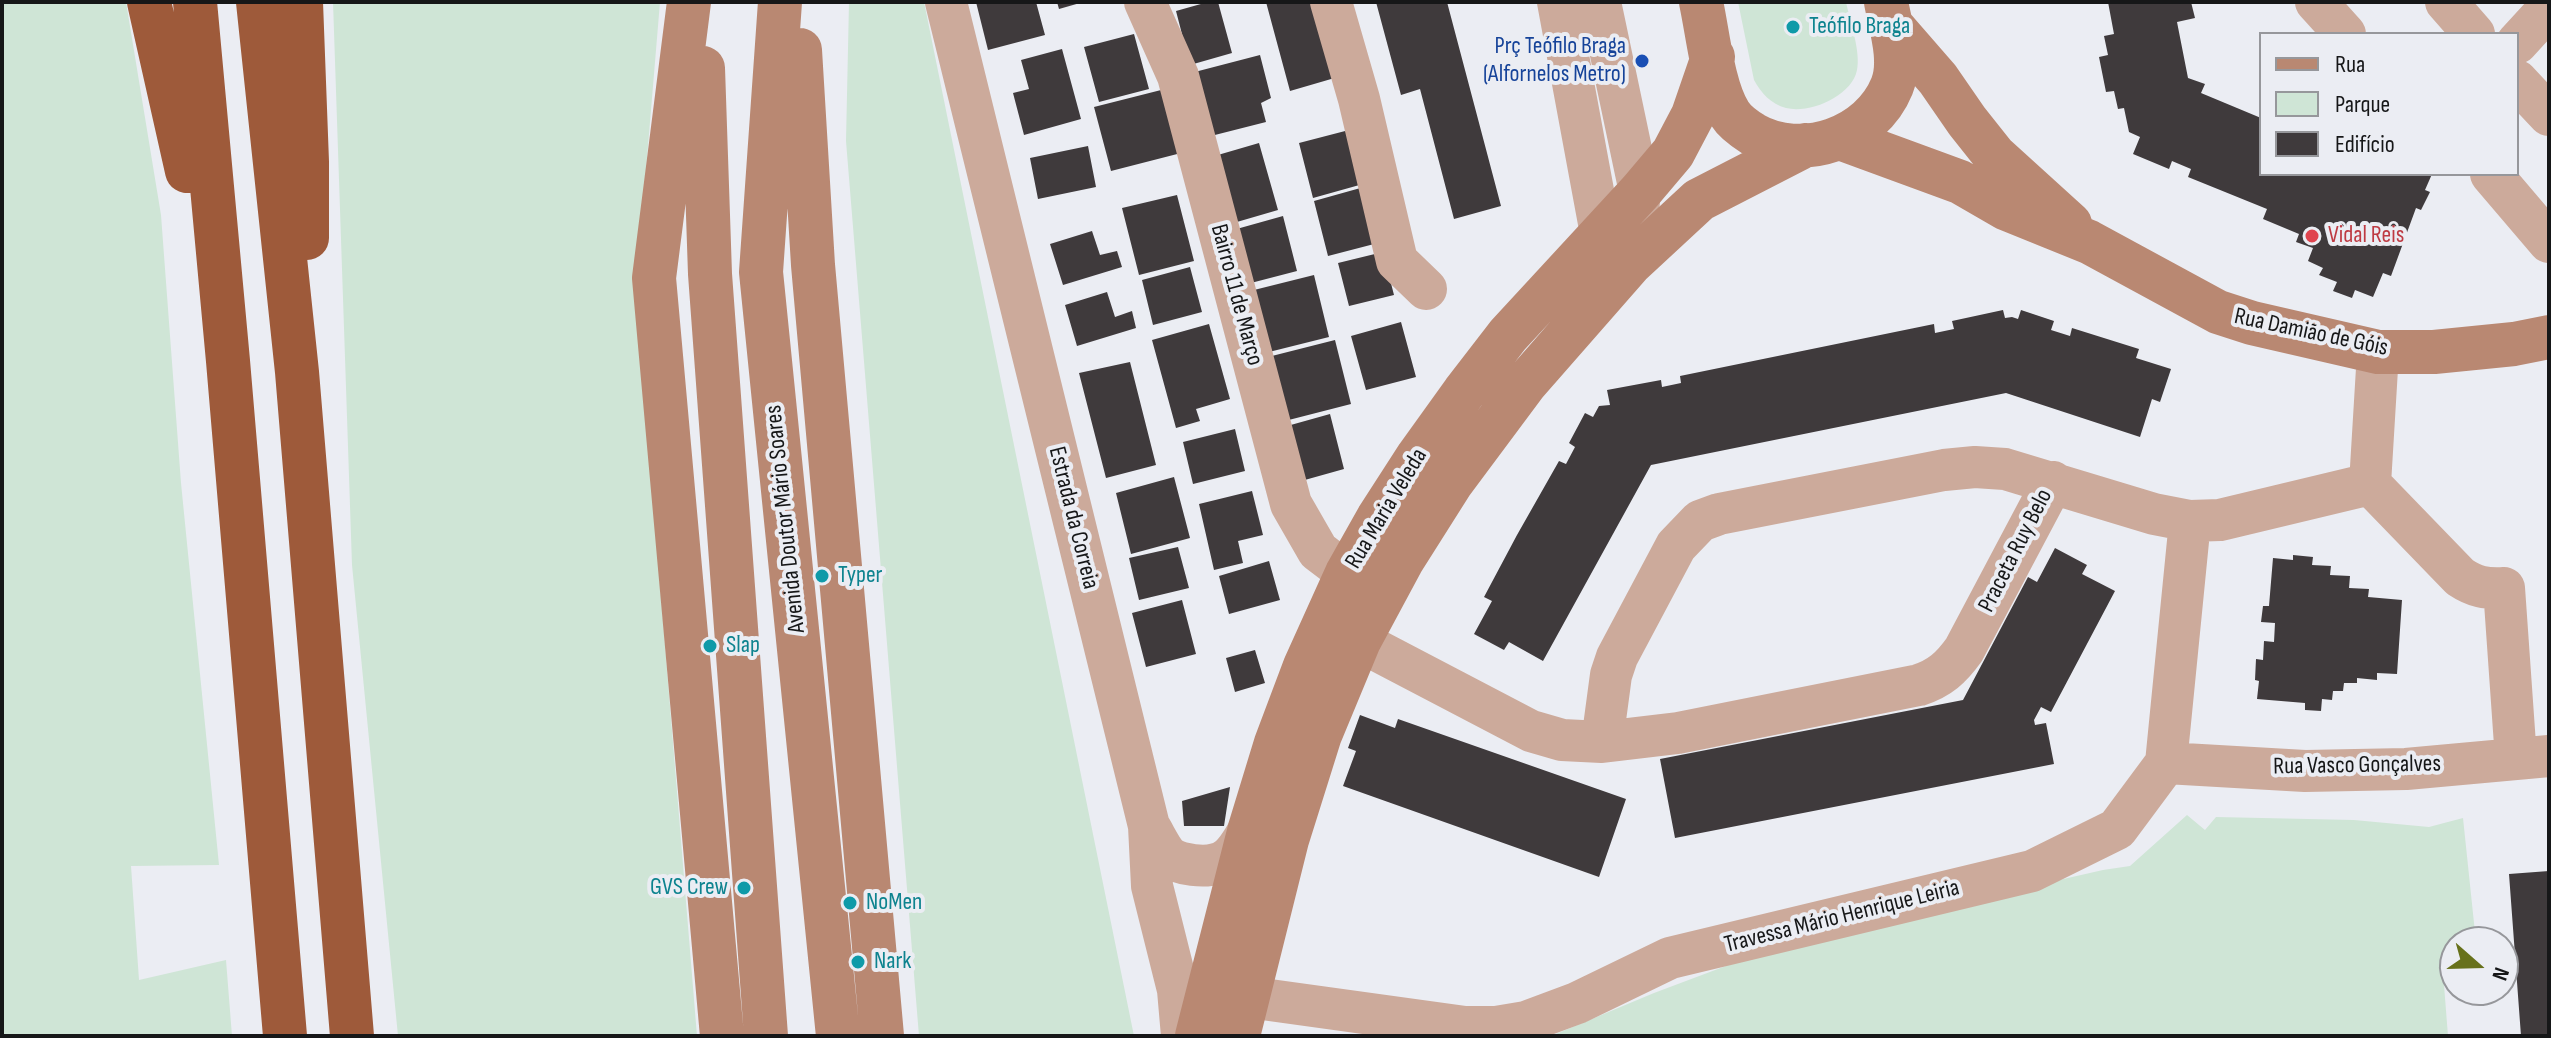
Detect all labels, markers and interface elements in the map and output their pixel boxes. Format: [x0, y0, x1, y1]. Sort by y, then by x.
place label: Teófilo Braga [1809, 13, 1910, 41]
marker: Teófilo Braga [1784, 18, 1802, 36]
legend [2259, 32, 2519, 176]
place label: Prç Teófilo Braga (Alfornelos Metro) [1483, 33, 1626, 89]
text: Rua [2335, 50, 2365, 79]
marker: Prç Teófilo Braga (Alfornelos Metro) [1633, 52, 1651, 70]
text: Parque [2335, 90, 2390, 119]
text: Edifício [2335, 130, 2395, 159]
street label: Bairro 11 de Março [1203, 221, 1269, 369]
place label: Vidal Reis [2328, 222, 2404, 250]
marker: Vidal Reis [2303, 227, 2321, 245]
street label: Rua Damião de Góis [2231, 303, 2391, 363]
street label: Avenida Doutor Mário Soares [760, 404, 812, 634]
street label: Estrada da Correia [1041, 444, 1105, 592]
street label: Rua Maria Veleda [1340, 444, 1434, 574]
street label: Praceta Ruy Belo [1973, 485, 2059, 617]
place label: Typer [838, 562, 882, 590]
marker: Typer [813, 567, 831, 585]
place label: Slap [726, 632, 760, 660]
marker: Slap [701, 637, 719, 655]
street label: Rua Vasco Gonçalves [2273, 750, 2441, 782]
place label: GVS Crew [650, 874, 728, 902]
street label: Travessa Mário Henrique Leiria [1722, 874, 1962, 960]
marker: GVS Crew [735, 879, 753, 897]
place label: NoMen [866, 889, 922, 917]
marker: NoMen [841, 894, 859, 912]
north arrow [2439, 926, 2519, 1006]
place label: Nark [874, 948, 912, 976]
marker: Nark [849, 953, 867, 971]
text: N [2485, 964, 2515, 984]

